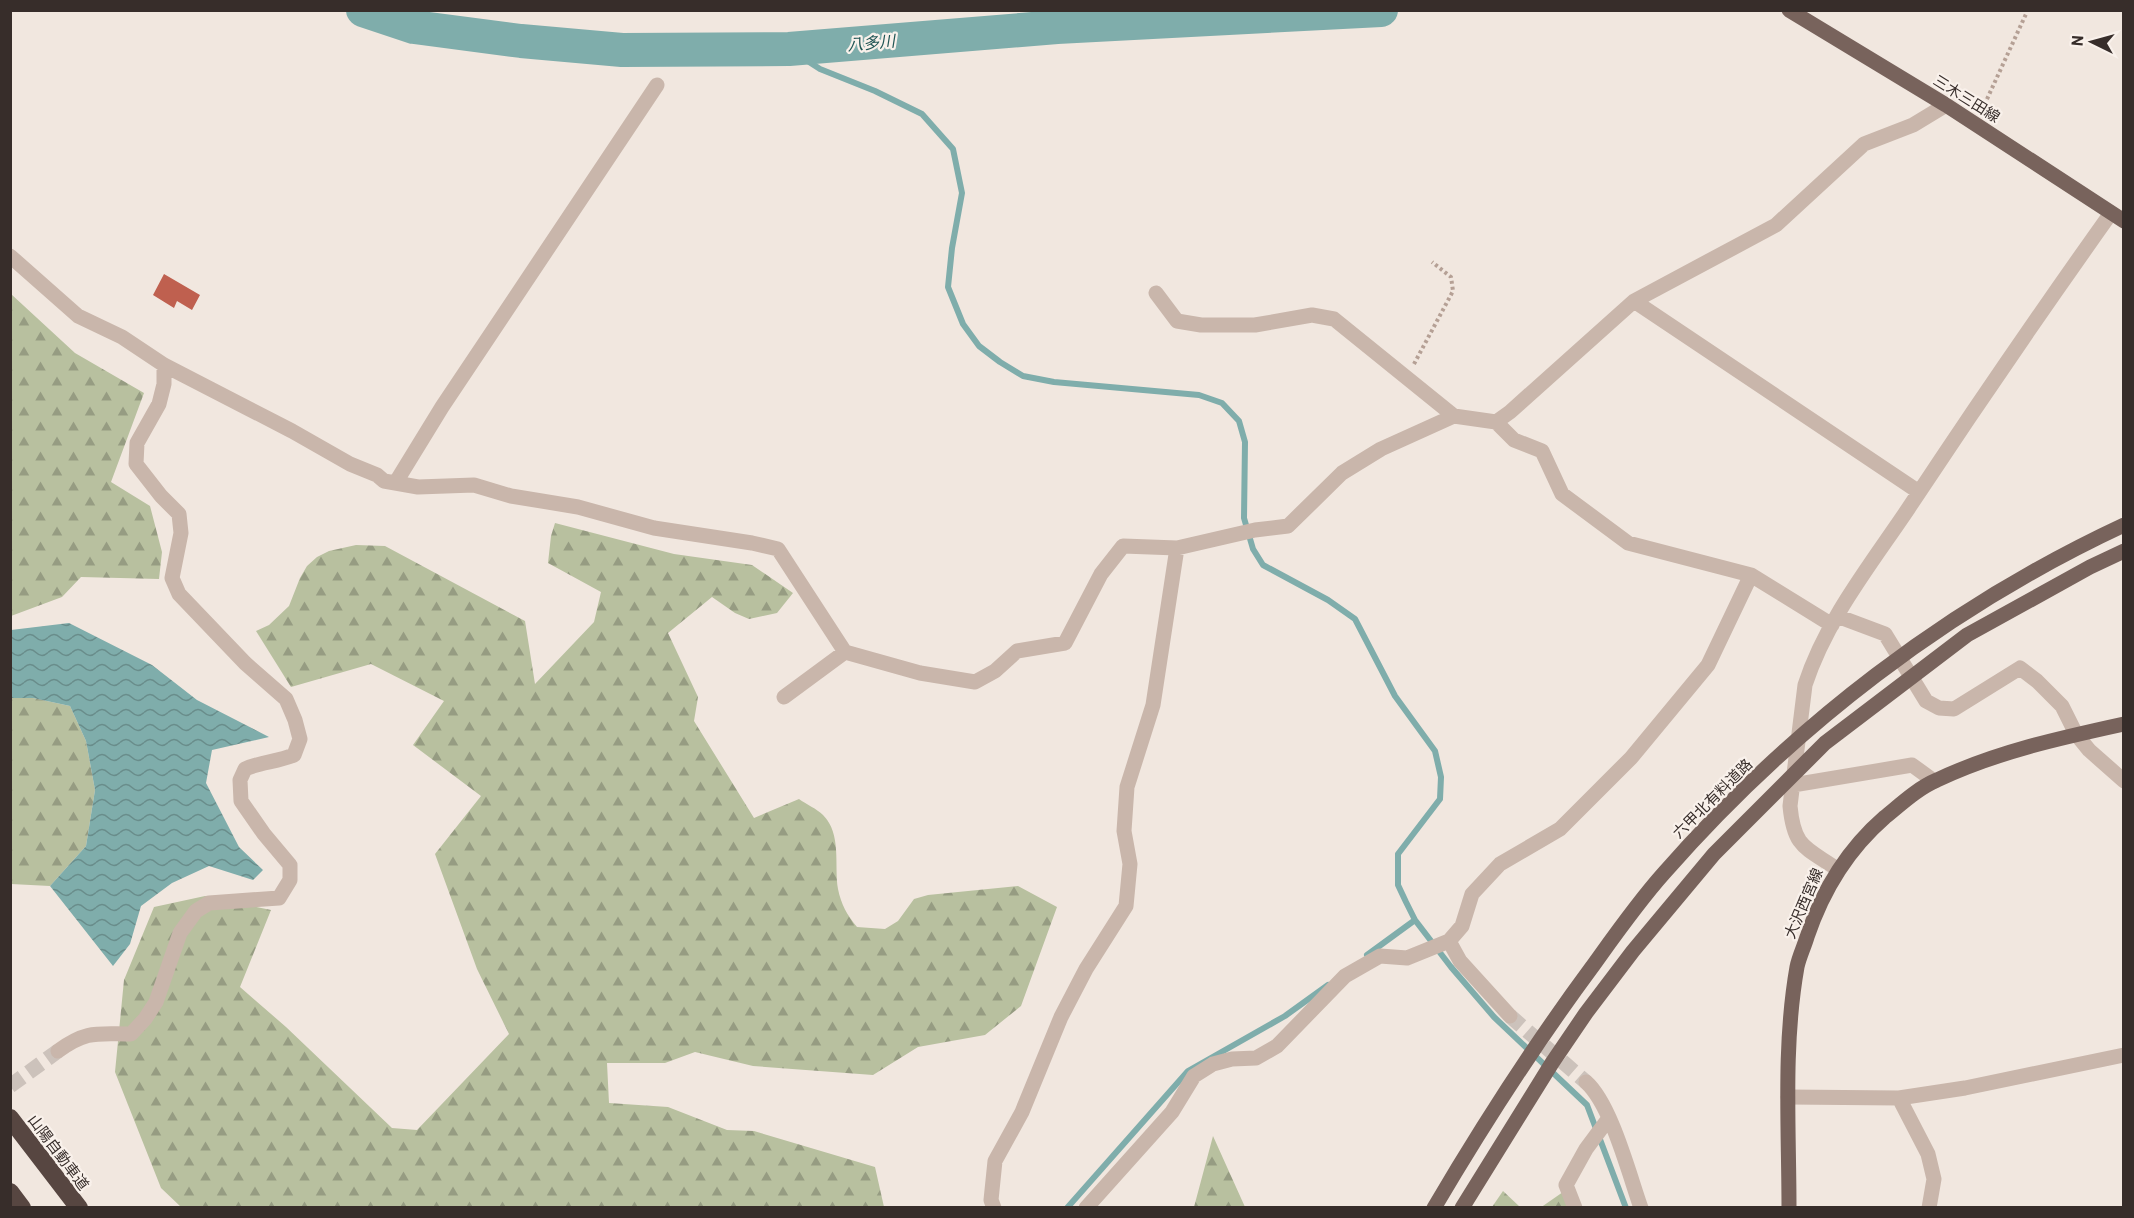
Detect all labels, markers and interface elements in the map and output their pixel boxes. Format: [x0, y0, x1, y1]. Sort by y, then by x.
north arrow [2062, 12, 2122, 72]
water label: 八多川 [846, 30, 898, 54]
text: N [2067, 35, 2086, 47]
street label: 三木三田線 [1930, 70, 2004, 126]
street label: 六甲北有料道路 [1669, 755, 1755, 841]
street label: 大沢西宮線 [1780, 865, 1826, 941]
street label: 山陽自動車道 [25, 1111, 93, 1193]

